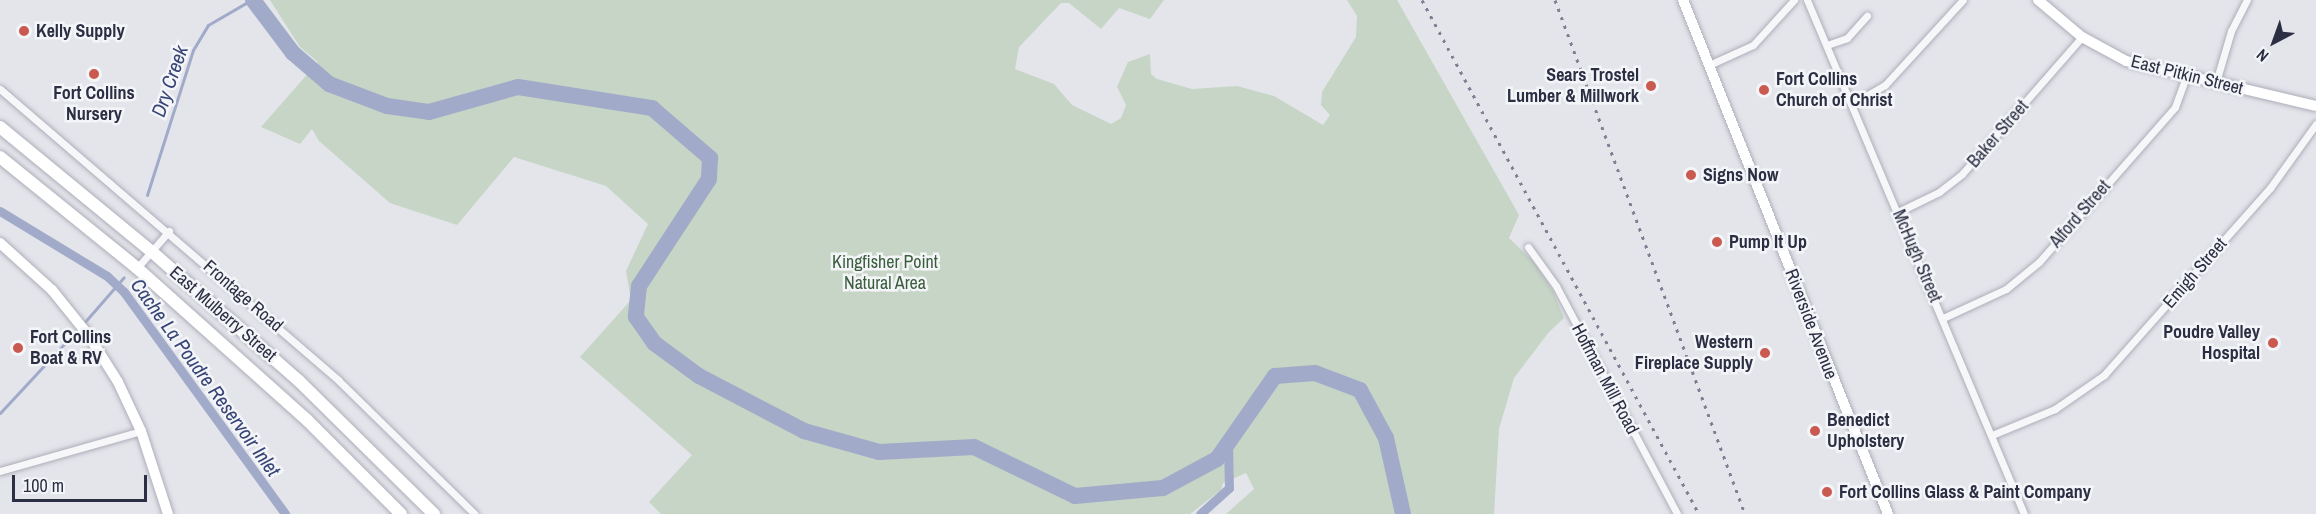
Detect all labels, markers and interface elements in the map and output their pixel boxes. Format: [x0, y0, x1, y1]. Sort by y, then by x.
north arrow [2244, 12, 2304, 72]
place label: Kelly Supply [36, 20, 125, 42]
marker: Kelly Supply [17, 24, 31, 38]
water label: Dry Creek [146, 42, 192, 120]
text: N [2251, 44, 2273, 67]
street label: East Pitkin Street [2129, 51, 2245, 99]
place label: Sears Trostel Lumber & Millwork [1507, 65, 1639, 107]
marker: Fort Collins Nursery [87, 67, 101, 81]
place label: Fort Collins Church of Christ [1776, 69, 1892, 112]
marker: Sears Trostel Lumber & Millwork [1644, 79, 1658, 93]
place label: Fort Collins Nursery [53, 83, 135, 125]
marker: Fort Collins Church of Christ [1757, 83, 1771, 97]
street label: Baker Street [1963, 96, 2033, 172]
place label: Signs Now [1703, 164, 1778, 186]
marker: Signs Now [1684, 168, 1698, 182]
street label: Alford Street [2045, 176, 2115, 252]
street label: McHugh Street [1888, 206, 1946, 306]
place label: Pump It Up [1729, 231, 1807, 253]
street label: Emigh Street [2159, 233, 2231, 313]
marker: Pump It Up [1710, 235, 1724, 249]
park label: Kingfisher Point Natural Area [832, 252, 938, 294]
street label: Frontage Road [199, 256, 287, 336]
street label: East Mulberry Street [165, 262, 281, 366]
street label: Riverside Avenue [1780, 265, 1842, 383]
water label: Cache La Poudre Reservoir Inlet [126, 273, 286, 481]
street label: Hoffman Mill Road [1567, 320, 1643, 438]
place label: Poudre Valley Hospital [2163, 322, 2260, 364]
place label: Fort Collins Boat & RV [30, 327, 111, 370]
place label: Western Fireplace Supply [1635, 332, 1753, 374]
marker: Poudre Valley Hospital [2264, 334, 2282, 352]
marker: Fort Collins Boat & RV [11, 341, 25, 355]
marker: Western Fireplace Supply [1758, 346, 1772, 360]
place label: Benedict Upholstery [1827, 410, 1904, 452]
marker: Benedict Upholstery [1808, 424, 1822, 438]
scale bar [15, 463, 150, 501]
text: 100 m [23, 473, 64, 498]
place label: Fort Collins Glass & Paint Company [1839, 481, 2091, 503]
marker: Fort Collins Glass & Paint Company [1820, 485, 1834, 499]

